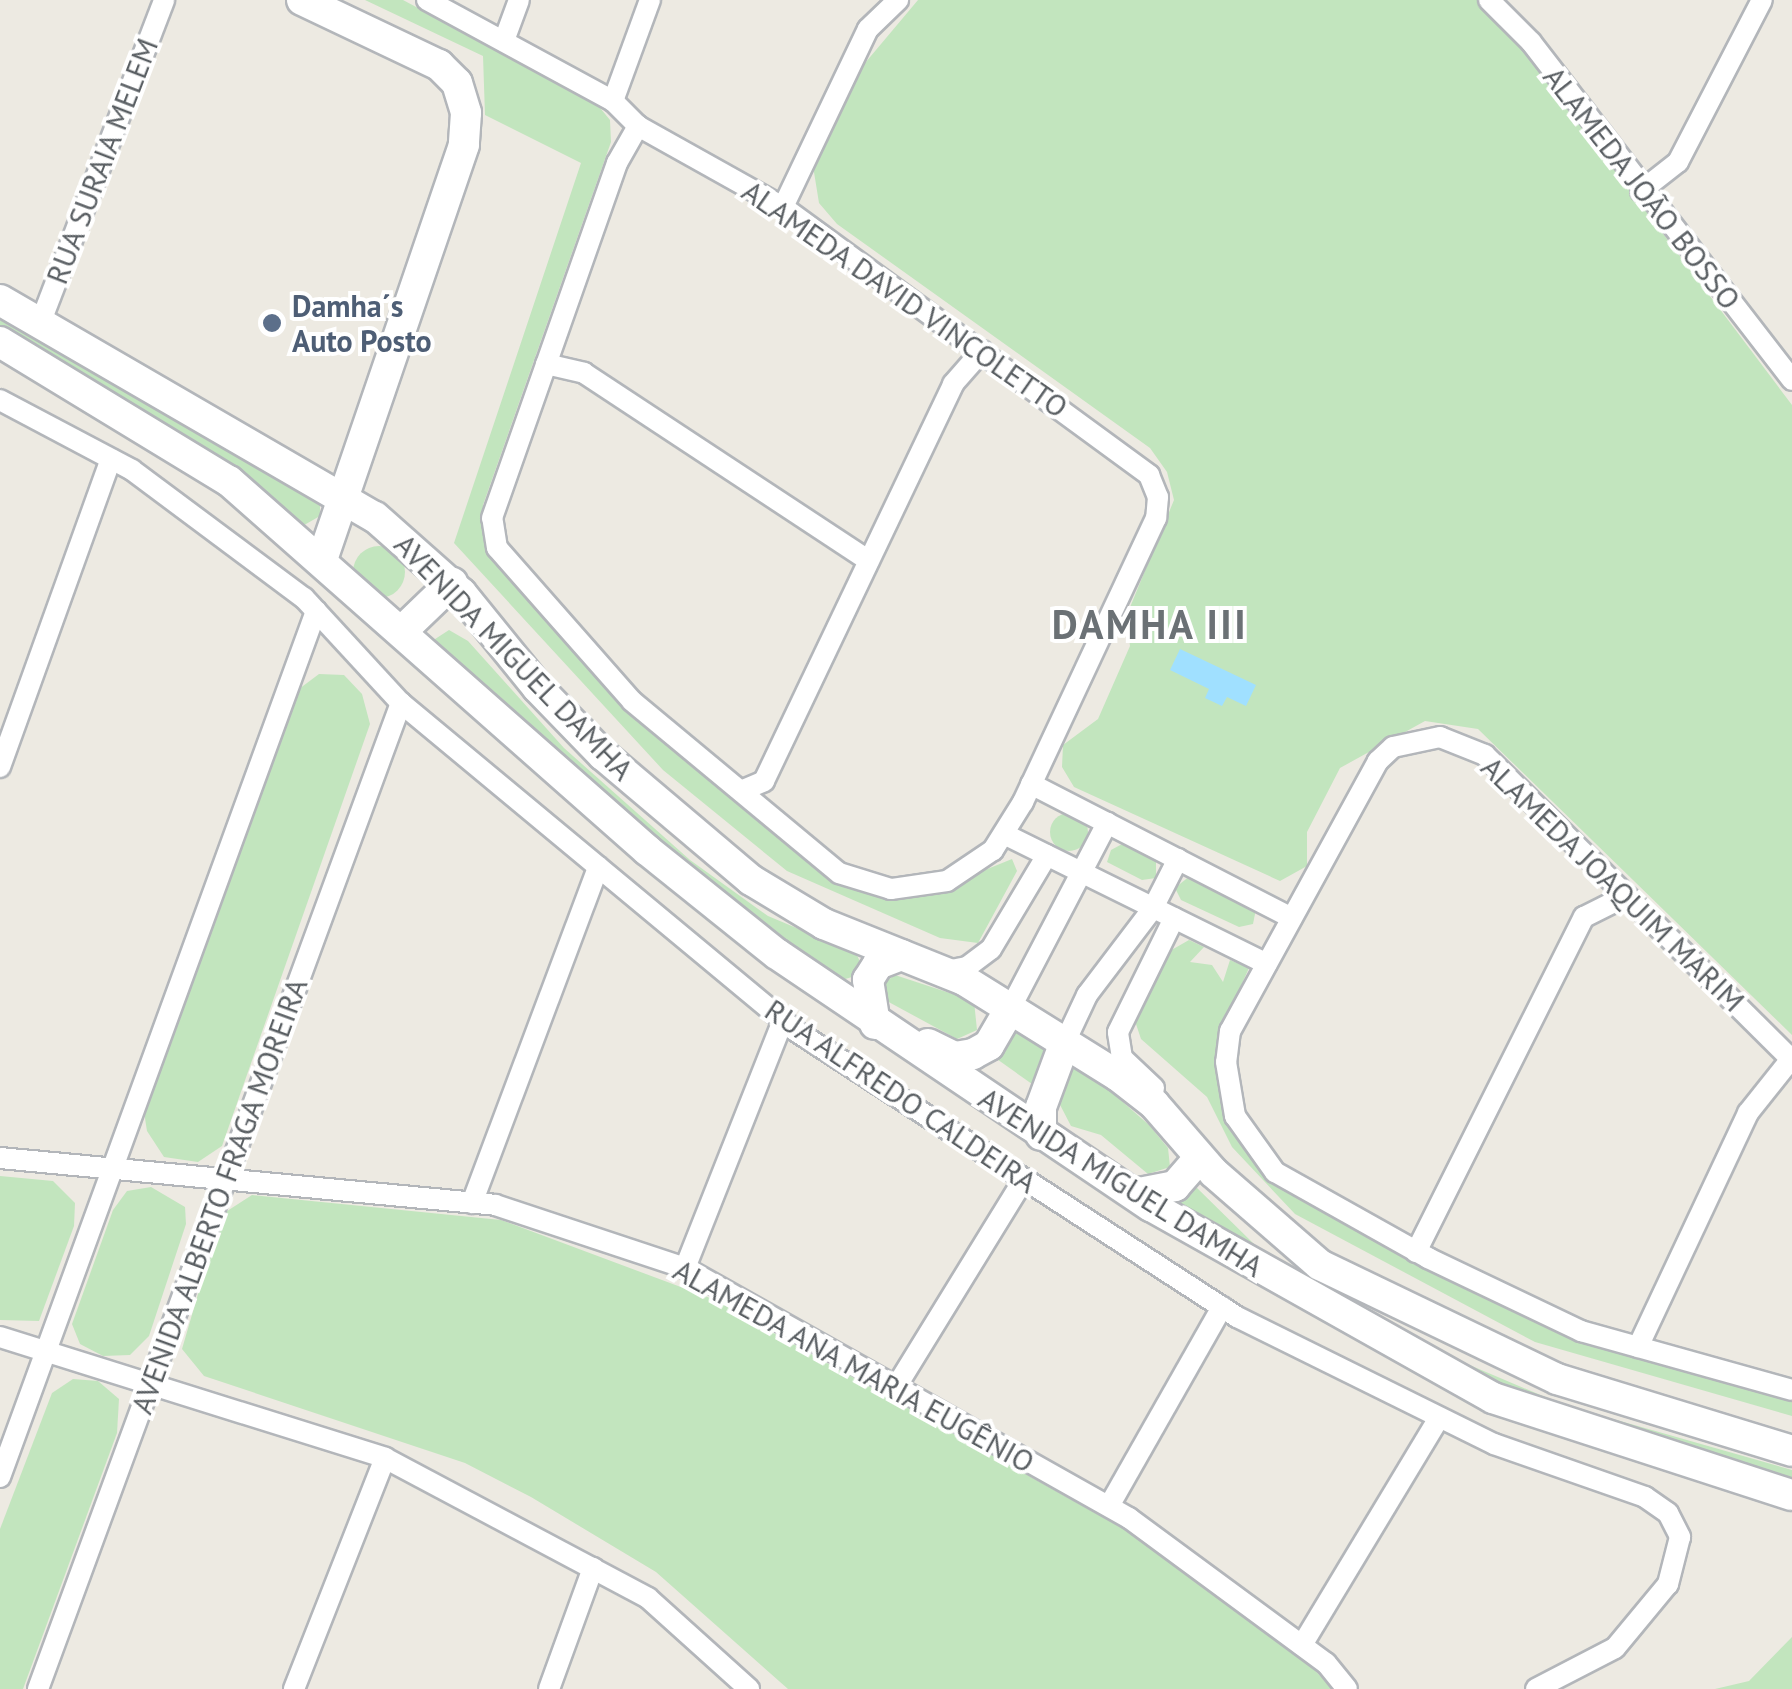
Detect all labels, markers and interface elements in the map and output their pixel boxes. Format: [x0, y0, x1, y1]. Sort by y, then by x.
street label: RUA SURAIA MELEM [38, 32, 166, 290]
street label: ALAMEDA JOÃO BOSSO [1536, 59, 1748, 317]
street label: ALAMEDA DAVID VINCOLETTO [735, 172, 1075, 426]
place label: Damha´s Auto Posto [292, 288, 432, 358]
marker: Damha´s Auto Posto [261, 312, 283, 334]
street label: AVENIDA MIGUEL DAMHA [386, 526, 642, 788]
district label: DAMHA III [1051, 600, 1249, 648]
street label: ALAMEDA JOAQUIM MARIM [1474, 749, 1752, 1019]
street label: AVENIDA ALBERTO FRAGA MOREIRA [123, 972, 315, 1420]
street label: RUA ALFREDO CALDEIRA [757, 991, 1045, 1201]
street label: AVENIDA MIGUEL DAMHA [971, 1079, 1271, 1285]
street label: ALAMEDA ANA MARIA EUGÊNIO [665, 1251, 1043, 1481]

